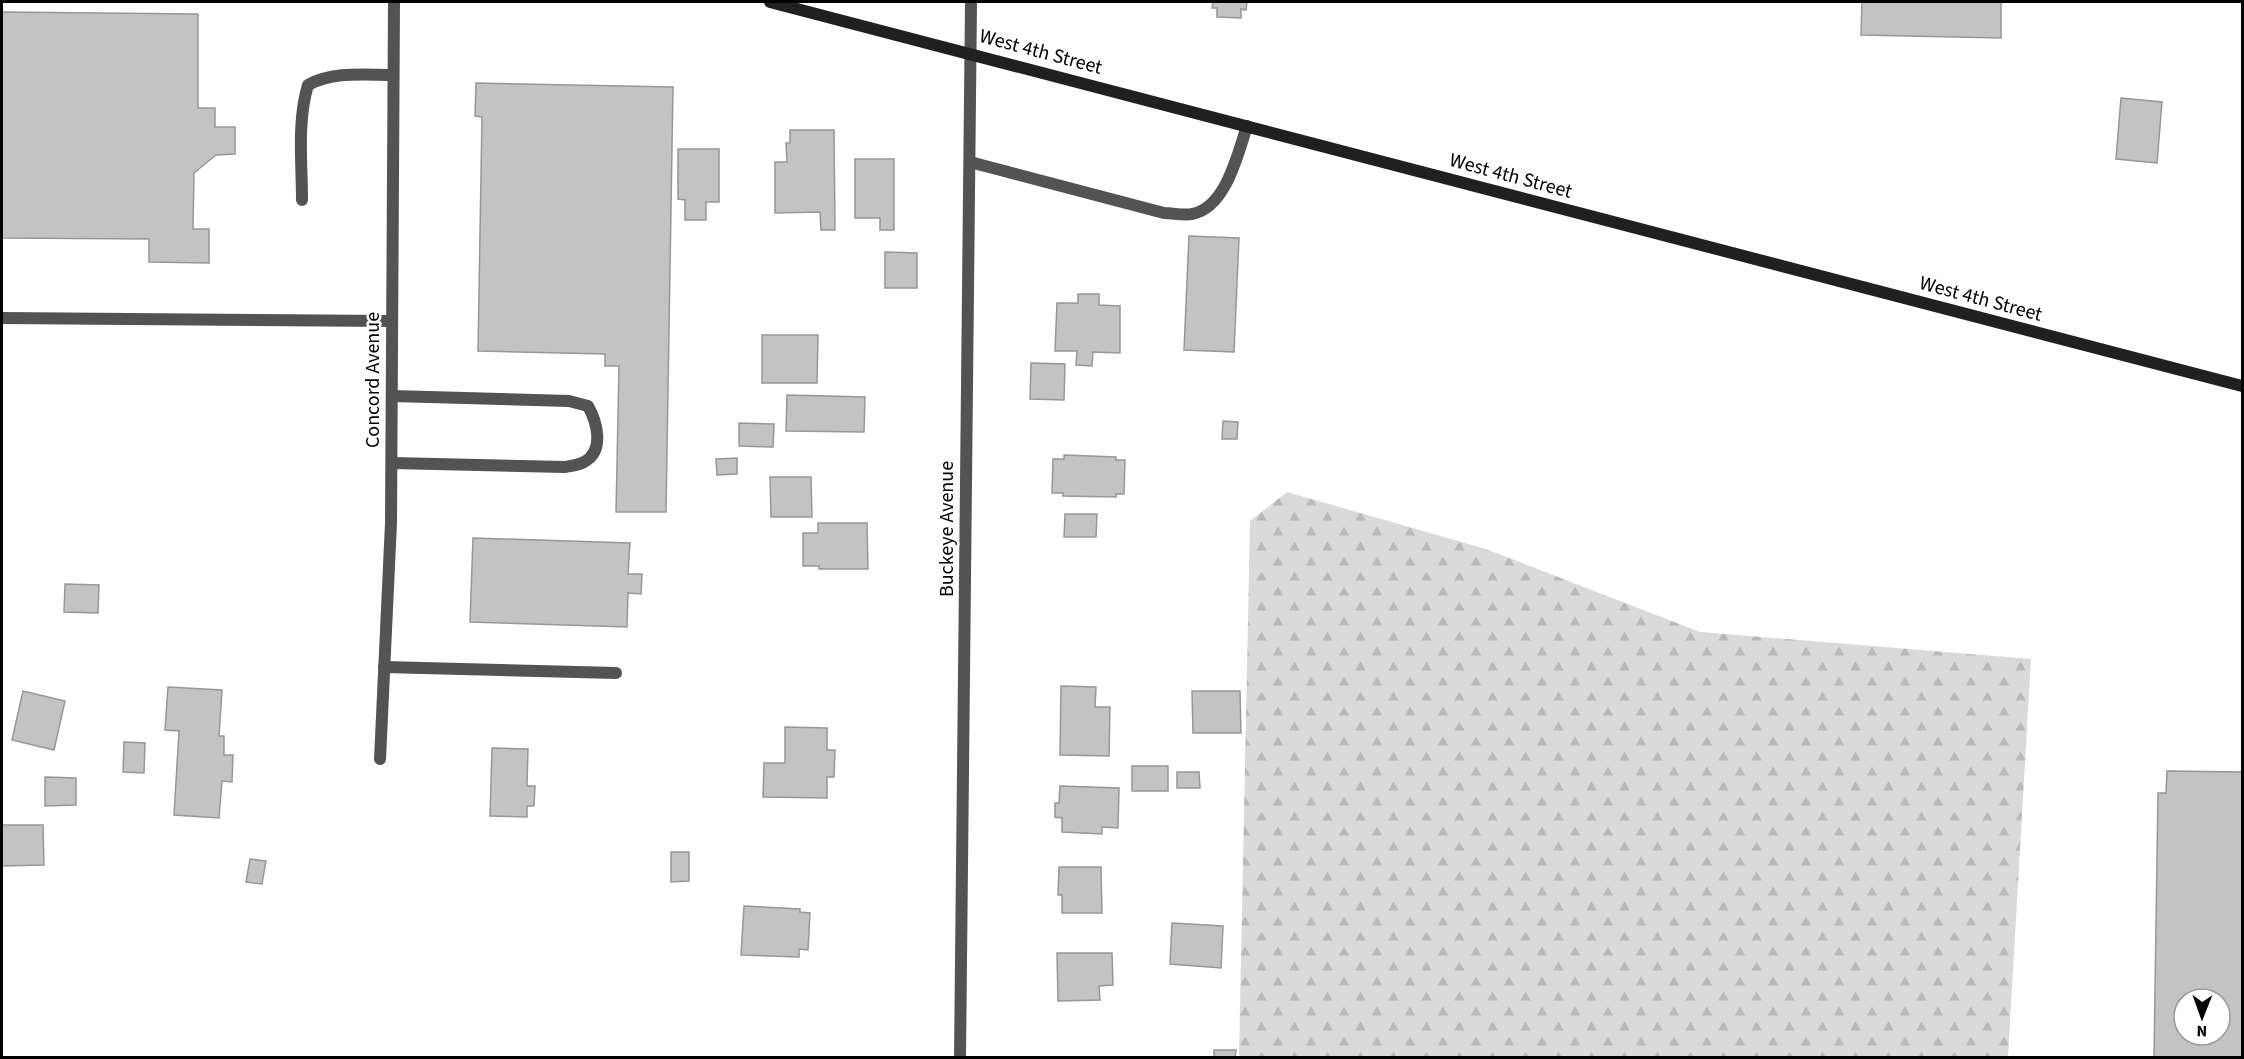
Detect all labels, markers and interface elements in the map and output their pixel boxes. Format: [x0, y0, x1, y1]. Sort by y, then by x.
street label: West 4th Street [976, 22, 1105, 82]
street label: West 4th Street [1446, 146, 1575, 206]
street label: West 4th Street [1916, 269, 2045, 329]
street label: Concord Avenue [359, 312, 387, 448]
street label: Buckeye Avenue [933, 461, 961, 597]
north arrow [2172, 987, 2232, 1047]
text: N [2196, 1020, 2207, 1042]

